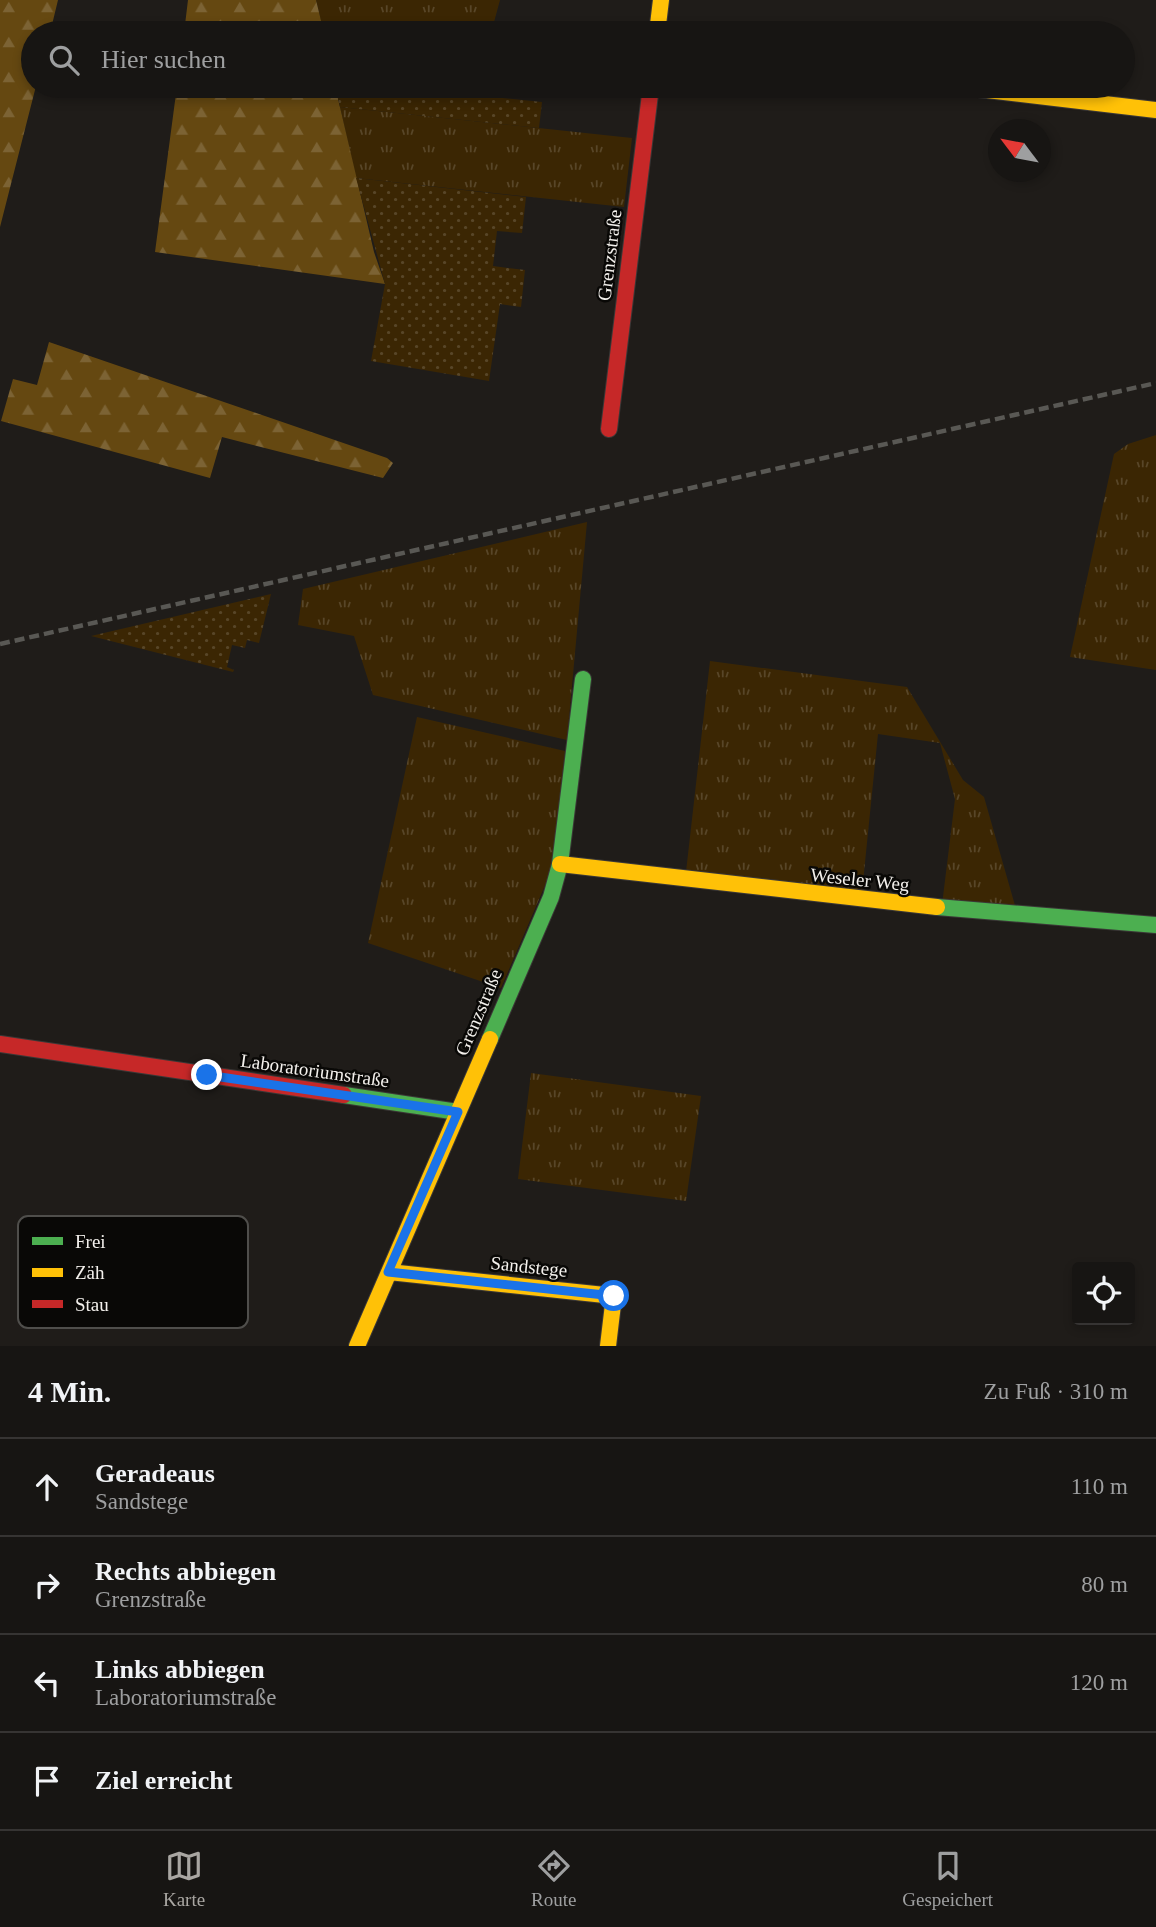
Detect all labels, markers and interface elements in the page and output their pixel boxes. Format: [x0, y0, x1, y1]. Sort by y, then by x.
search box [21, 21, 1135, 98]
icon: search [45, 41, 83, 79]
text: Hier suchen [101, 45, 226, 74]
north arrow [988, 119, 1051, 182]
street label: Grenzstraße [593, 208, 626, 302]
street label: Weseler Weg [809, 864, 911, 895]
street label: Grenzstraße [451, 966, 506, 1059]
street label: Laboratoriumstraße [239, 1050, 391, 1091]
route end [191, 1059, 222, 1090]
legend [18, 1216, 248, 1328]
text: Frei [75, 1231, 106, 1252]
street label: Sandstege [490, 1252, 568, 1281]
text: Zäh [75, 1262, 105, 1283]
map controls [1072, 1262, 1135, 1325]
button: locate [1072, 1262, 1135, 1325]
route start [598, 1280, 629, 1311]
text: Stau [75, 1294, 109, 1315]
text: 4 Min. [28, 1375, 111, 1408]
text: Zu Fuß · 310 m [984, 1379, 1128, 1404]
text: Geradeaus [95, 1459, 215, 1488]
icon: ahead [28, 1468, 66, 1506]
text: 110 m [1071, 1474, 1128, 1499]
text: Sandstege [95, 1489, 188, 1514]
text: Rechts abbiegen [95, 1557, 276, 1586]
icon: right [28, 1566, 66, 1604]
text: 80 m [1081, 1572, 1128, 1597]
text: Grenzstraße [95, 1587, 206, 1612]
text: Links abbiegen [95, 1655, 265, 1684]
icon: left [28, 1664, 66, 1702]
text: 120 m [1070, 1670, 1128, 1695]
text: Laboratoriumstraße [95, 1685, 276, 1710]
icon: arrive [28, 1762, 66, 1800]
text: Ziel erreicht [95, 1766, 232, 1795]
tab: Karte [163, 1847, 205, 1911]
tab: Route [531, 1847, 576, 1911]
tab: Gespeichert [902, 1847, 993, 1911]

